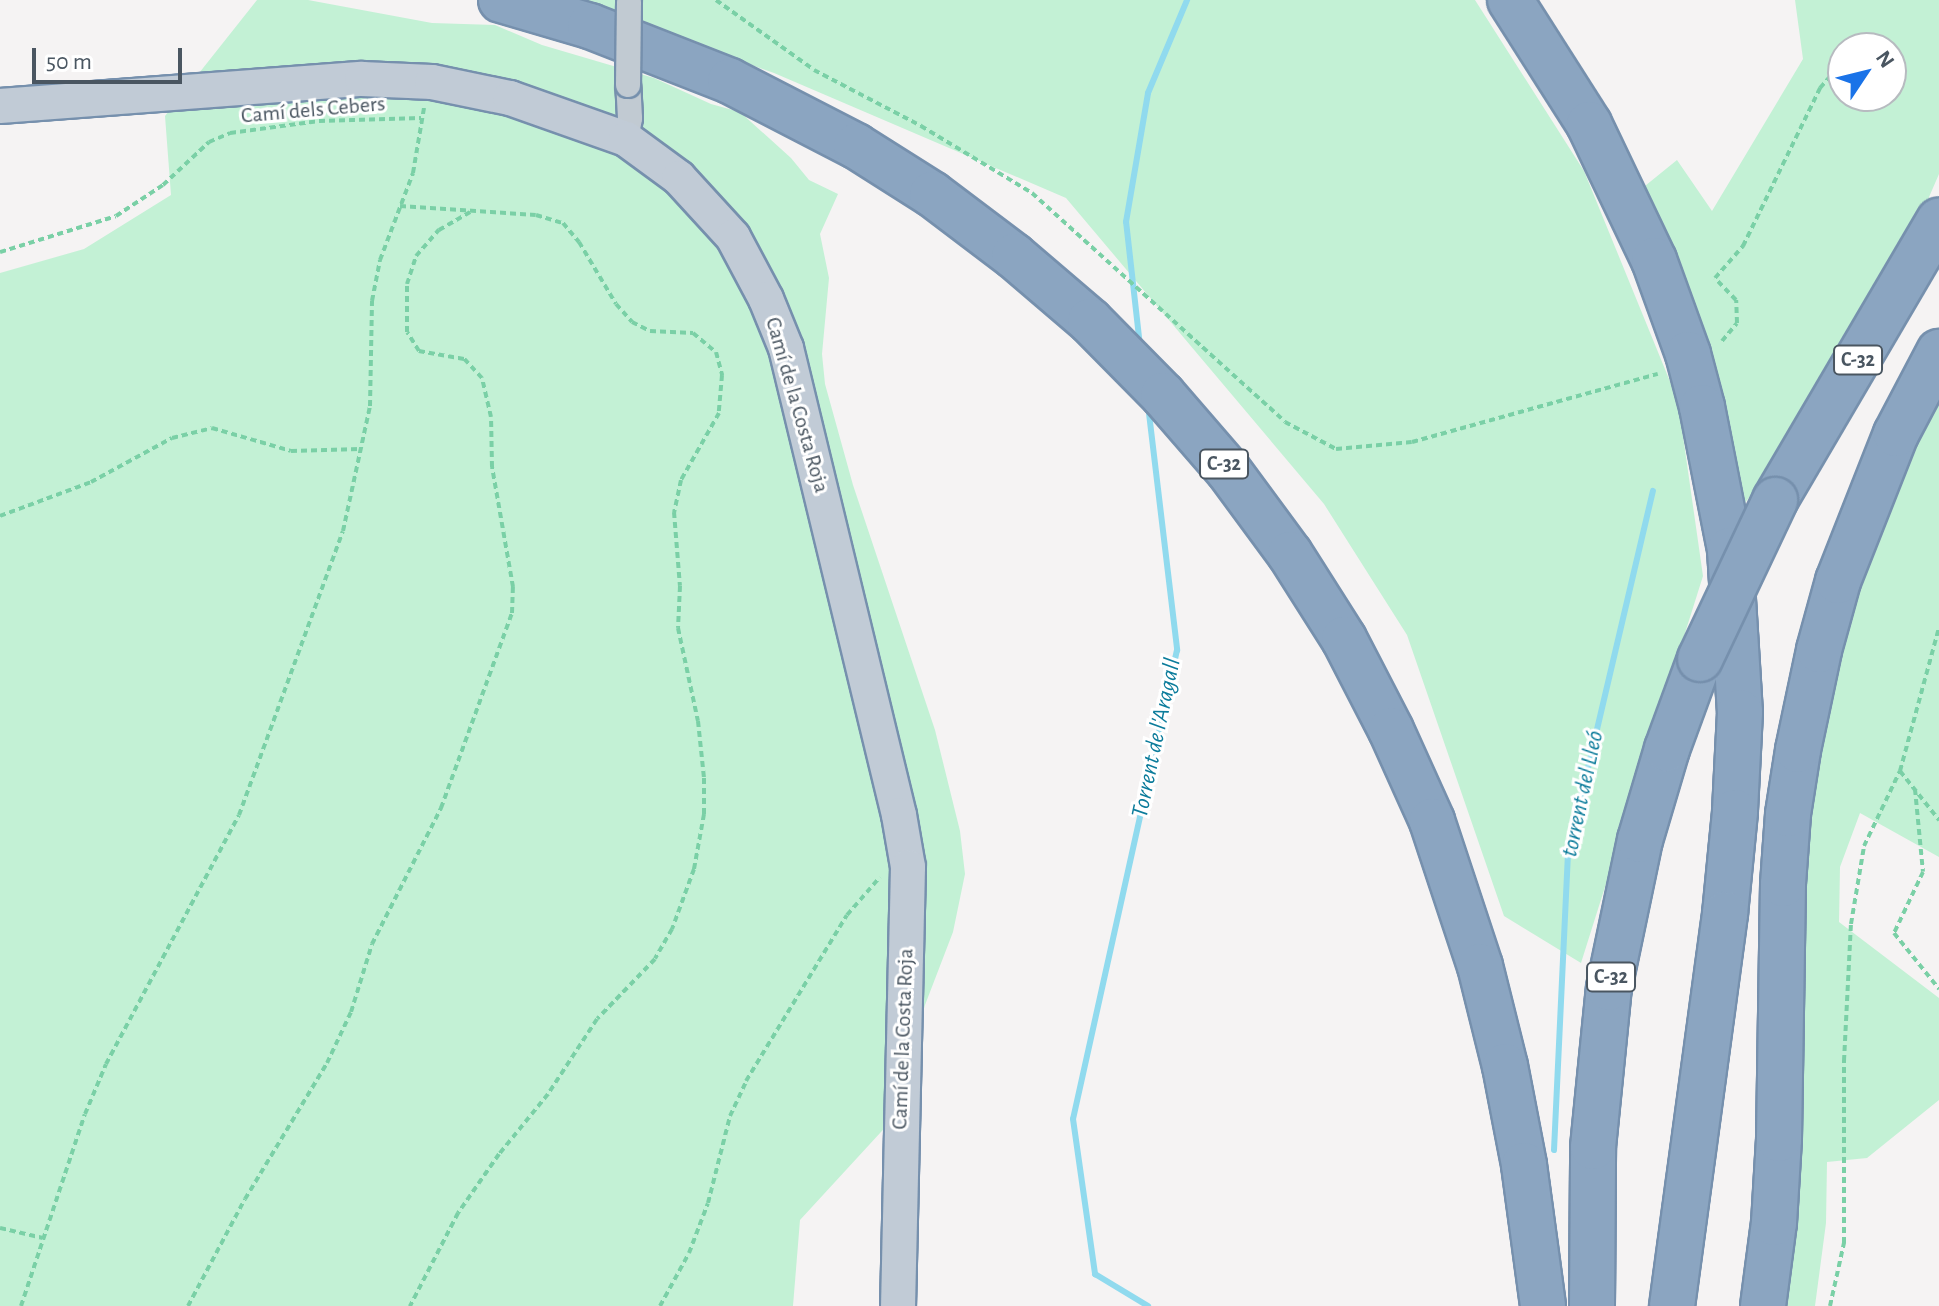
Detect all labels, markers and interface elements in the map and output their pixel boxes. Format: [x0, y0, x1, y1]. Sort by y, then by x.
scale bar [36, 32, 186, 82]
north arrow [1827, 32, 1907, 112]
text: N [1872, 47, 1898, 72]
text: 50 m [46, 50, 92, 74]
street label: Camí dels Cebers [240, 91, 386, 129]
street label: Camí de la Costa Roja [759, 314, 835, 496]
road number: C-32 [1832, 344, 1884, 376]
road number: C-32 [1198, 448, 1250, 480]
water label: Torrent de l'Aragall [1126, 655, 1188, 821]
water label: torrent del Lleó [1556, 728, 1610, 860]
street label: Camí de la Costa Roja [887, 948, 919, 1130]
road number: C-32 [1585, 961, 1637, 993]

